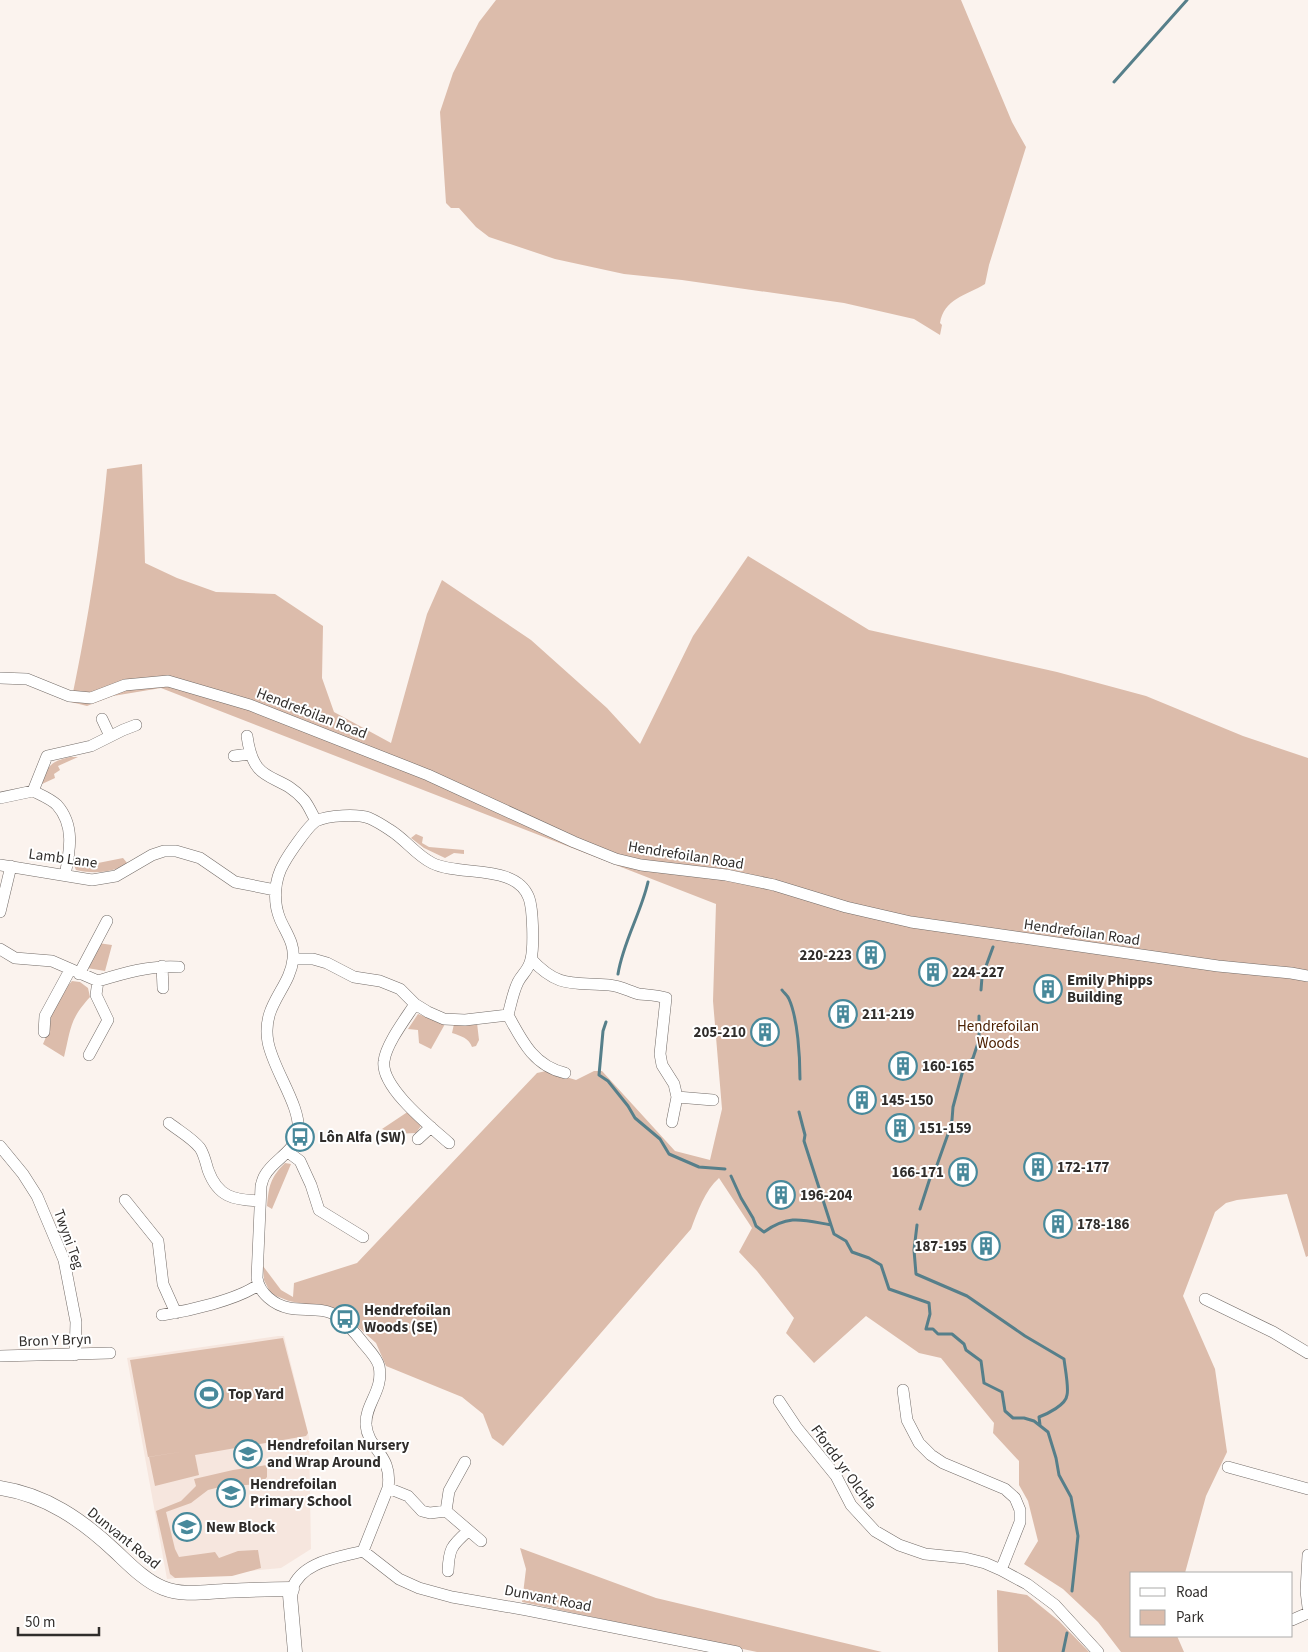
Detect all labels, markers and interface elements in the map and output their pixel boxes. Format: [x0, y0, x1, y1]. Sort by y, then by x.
street label: Hendrefoilan Road [253, 683, 370, 744]
street label: Hendrefoilan Road [626, 836, 745, 875]
street label: Lamb Lane [27, 843, 99, 874]
street label: Hendrefoilan Road [1023, 914, 1141, 951]
building icon: 220-223 [856, 940, 886, 970]
place label: 220-223 [799, 945, 852, 966]
building icon: 224-227 [918, 957, 948, 987]
place label: 224-227 [952, 962, 1005, 983]
place label: Emily Phipps Building [1067, 970, 1153, 1008]
building icon: Emily Phipps Building [1033, 974, 1063, 1004]
building icon: 211-219 [828, 999, 858, 1029]
place label: 211-219 [862, 1004, 915, 1025]
park label: Hendrefoilan Woods [957, 1016, 1039, 1054]
building icon: 205-210 [750, 1017, 780, 1047]
place label: 205-210 [693, 1022, 746, 1043]
building icon: 160-165 [888, 1051, 918, 1081]
place label: 160-165 [922, 1056, 975, 1077]
building icon: 145-150 [847, 1085, 877, 1115]
place label: 145-150 [881, 1090, 934, 1111]
building icon: 151-159 [885, 1113, 915, 1143]
place label: 151-159 [919, 1118, 972, 1139]
bus stop icon: Lôn Alfa (SW) [285, 1122, 315, 1152]
place label: Lôn Alfa (SW) [319, 1127, 406, 1148]
building icon: 172-177 [1023, 1152, 1053, 1182]
building icon: 166-171 [948, 1157, 978, 1187]
place label: 172-177 [1057, 1157, 1110, 1178]
place label: 166-171 [891, 1162, 944, 1183]
building icon: 196-204 [766, 1180, 796, 1210]
place label: 196-204 [800, 1185, 853, 1206]
street label: Twyni Teg [48, 1206, 89, 1272]
building icon: 178-186 [1043, 1209, 1073, 1239]
place label: 178-186 [1077, 1214, 1130, 1235]
building icon: 187-195 [971, 1231, 1001, 1261]
place label: 187-195 [914, 1236, 967, 1257]
place label: Hendrefoilan Woods (SE) [364, 1300, 451, 1338]
bus stop icon: Hendrefoilan Woods (SE) [330, 1304, 360, 1334]
street label: Bron Y Bryn [18, 1329, 92, 1352]
sports icon: Top Yard [194, 1379, 224, 1409]
place label: Top Yard [228, 1384, 284, 1405]
street label: Ffordd yr Olchfa [806, 1421, 882, 1514]
place label: Hendrefoilan Nursery and Wrap Around [267, 1435, 410, 1473]
school or university icon: Hendrefoilan Nursery and Wrap Around [233, 1439, 263, 1469]
place label: Hendrefoilan Primary School [250, 1474, 352, 1512]
school or university icon: Hendrefoilan Primary School [216, 1478, 246, 1508]
street label: Dunvant Road [83, 1502, 165, 1574]
school or university icon: New Block [172, 1512, 202, 1542]
place label: New Block [206, 1517, 276, 1538]
legend [1130, 1572, 1293, 1637]
street label: Dunvant Road [503, 1580, 593, 1617]
text: Road [1176, 1582, 1208, 1603]
scale bar [18, 1604, 99, 1636]
text: Park [1176, 1607, 1205, 1628]
text: 50 m [25, 1612, 55, 1633]

